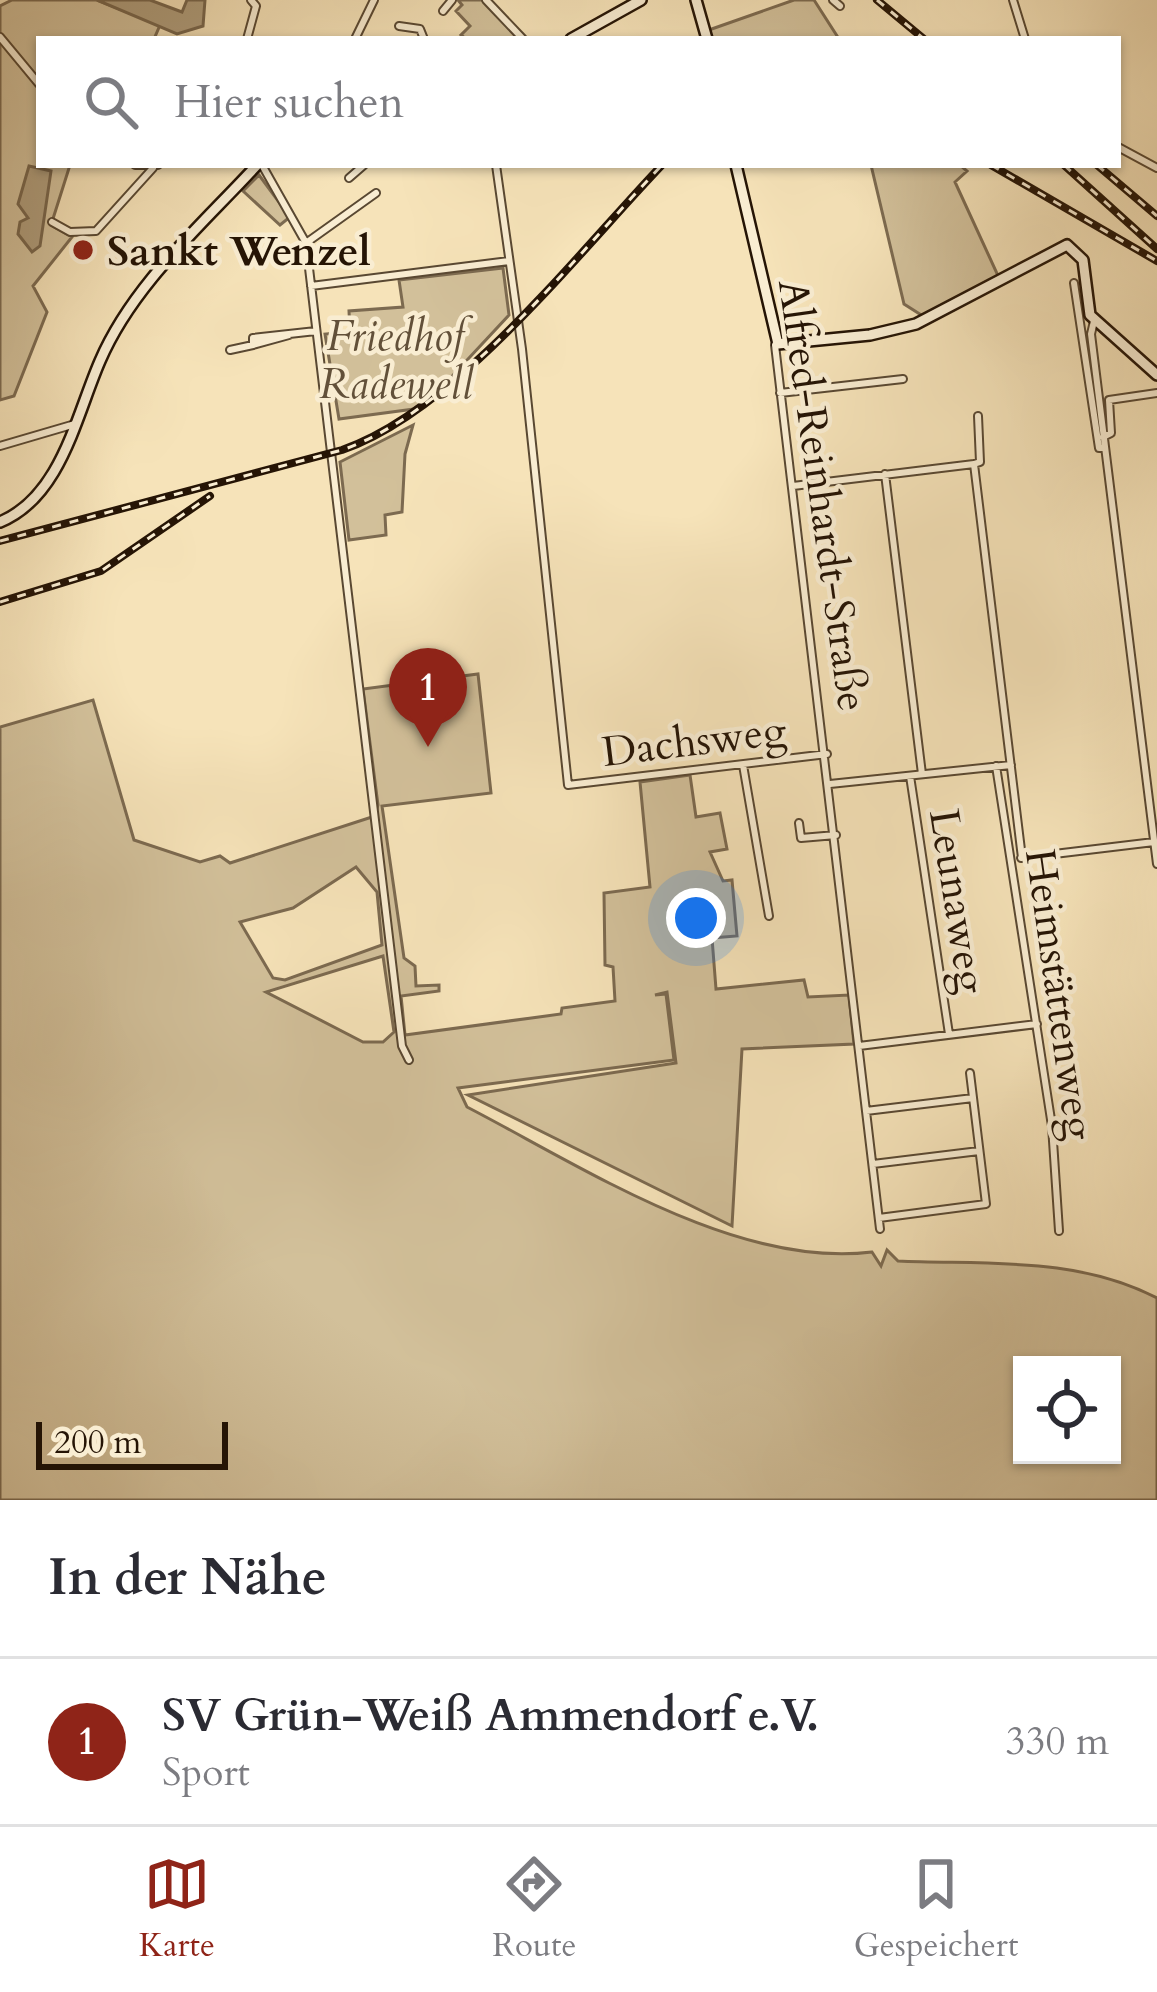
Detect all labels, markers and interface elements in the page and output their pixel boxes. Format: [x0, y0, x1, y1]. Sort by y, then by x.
search box [36, 36, 1121, 168]
icon: search [78, 69, 144, 135]
text: Hier suchen [174, 72, 404, 133]
place label: Sankt Wenzel [107, 223, 371, 280]
marker: Sankt Wenzel [70, 237, 96, 263]
street label: Alfred-Reinhardt-Straße [764, 276, 881, 715]
park label: Friedhof Radewell [319, 308, 475, 413]
pin: 1 [389, 648, 467, 747]
street label: Dachsweg [599, 702, 790, 781]
street label: Leunaweg [915, 805, 1000, 998]
street label: Heimstättenweg [1011, 845, 1108, 1144]
your location [666, 888, 726, 948]
map controls [1013, 1356, 1121, 1464]
button: locate [1013, 1356, 1121, 1464]
scale bar [36, 1416, 228, 1469]
text: 200 m [54, 1420, 141, 1465]
text: In der Nähe [48, 1543, 327, 1613]
text: SV Grün-Weiß Ammendorf e.V. [162, 1685, 819, 1746]
text: 1 [77, 1715, 97, 1768]
text: 330 m [1006, 1715, 1109, 1768]
text: Sport [162, 1746, 250, 1799]
tab: Karte [139, 1851, 215, 1968]
tab: Route [492, 1851, 576, 1968]
tab: Gespeichert [854, 1851, 1018, 1968]

